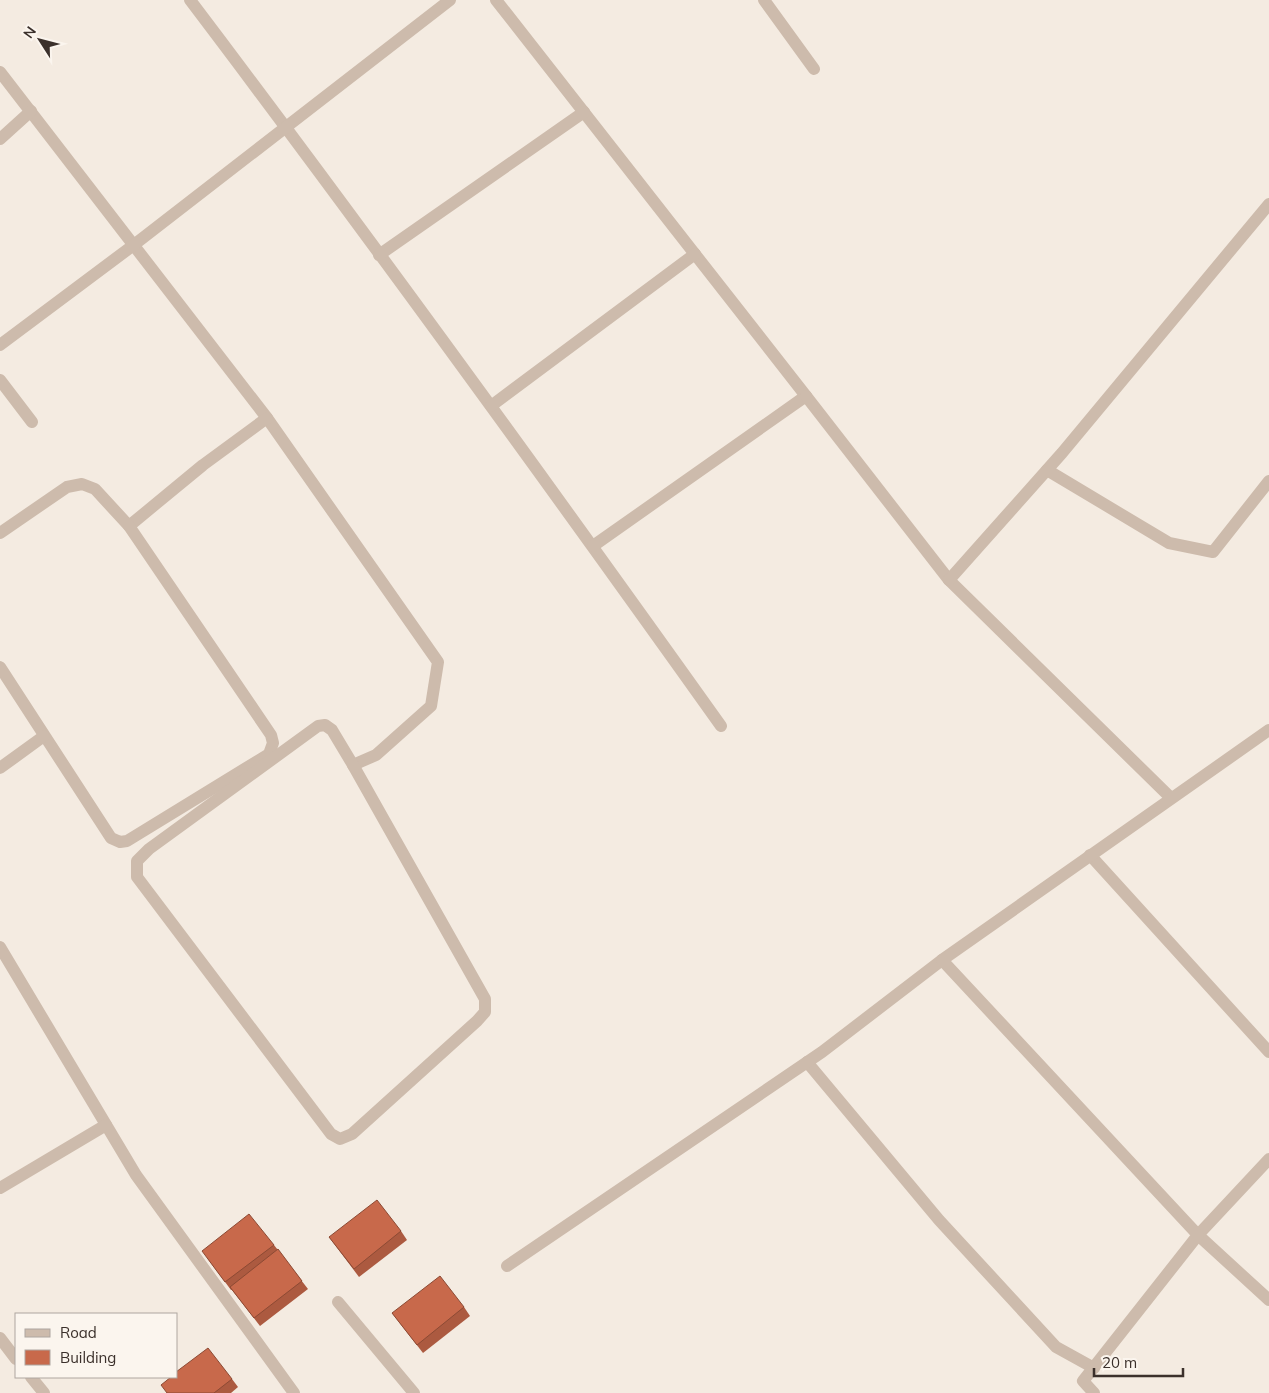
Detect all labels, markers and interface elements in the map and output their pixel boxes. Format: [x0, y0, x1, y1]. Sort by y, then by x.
north arrow [15, 15, 65, 65]
text: N [19, 23, 40, 42]
legend [15, 1313, 178, 1378]
text: Road [60, 1323, 97, 1342]
scale bar [1094, 1346, 1183, 1378]
text: Building [60, 1348, 116, 1367]
text: 20 m [1102, 1353, 1137, 1372]

